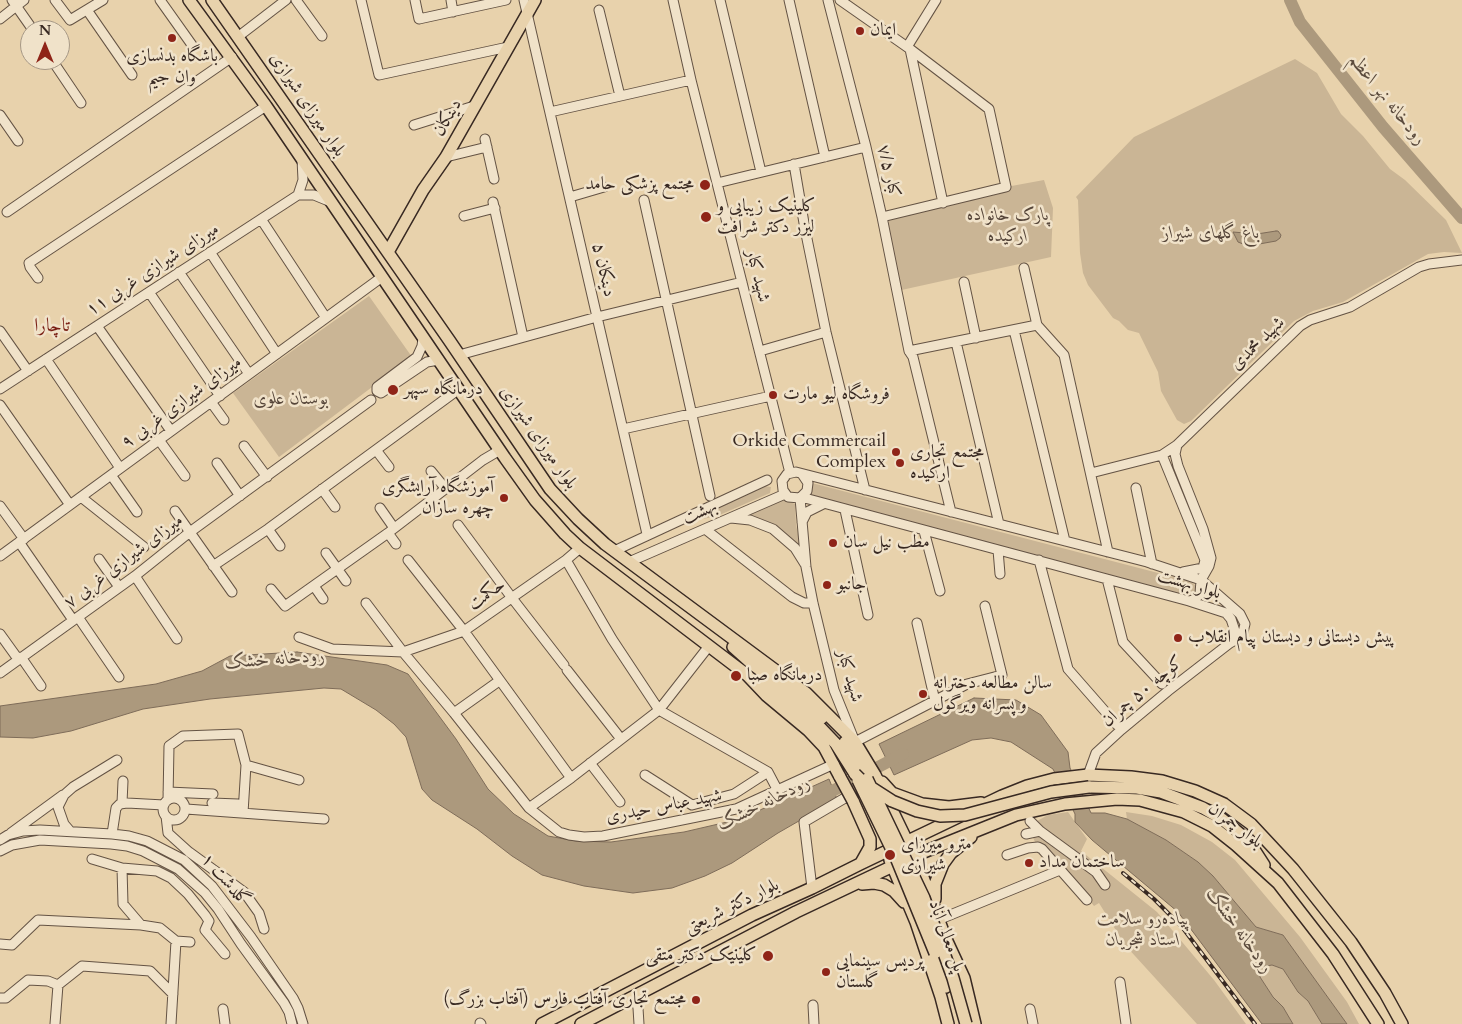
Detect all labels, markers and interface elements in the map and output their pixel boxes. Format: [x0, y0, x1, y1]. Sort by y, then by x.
north arrow [20, 20, 70, 70]
place label: ایمان [870, 20, 896, 42]
text: N [39, 21, 51, 40]
marker: ایمان [854, 25, 866, 37]
marker: باشگاه بدنسازی وان جیم [166, 32, 178, 44]
place label: باشگاه بدنسازی وان جیم [126, 46, 218, 88]
street label: بلوار میرزای شیرازی [264, 49, 350, 161]
water label: رودخانه نهر اعظم [1343, 50, 1431, 150]
street label: دینکان [429, 95, 467, 141]
street label: ۷/۵ کبار [871, 143, 905, 199]
place label: مجتمع پزشکی حامد [585, 174, 694, 196]
marker: مجتمع پزشکی حامد [698, 178, 712, 192]
place label: کلینیک زیبایی و لیزر دکتر شرافت [717, 196, 816, 238]
park label: پارک خانواده ارکیده [967, 205, 1049, 248]
marker: کلینیک زیبایی و لیزر دکتر شرافت [699, 210, 713, 224]
street label: میرزای شیرازی غربی ۱۱ [82, 219, 224, 321]
park label: باغ گلهای شیراز [1162, 223, 1260, 245]
street label: ۵ دینکان [586, 241, 620, 299]
street label: شهید کبار [740, 247, 774, 305]
street label: شهید محمدی [1226, 313, 1290, 375]
district label: تاچارا [34, 316, 70, 338]
street label: میرزای شیرازی غربی ۹ [118, 352, 246, 454]
place label: درمانگاه سپهر [404, 379, 483, 401]
street label: بلوار میرزای شیرازی [494, 382, 582, 494]
marker: درمانگاه سپهر [386, 383, 400, 397]
place label: فروشگاه لیو مارت [783, 384, 890, 406]
park label: بوستان علوی [254, 389, 328, 411]
marker: فروشگاه لیو مارت [767, 389, 779, 401]
place label: Orkide Commercail Complex [732, 431, 886, 474]
place label: مجتمع تجاری ارکیده [910, 442, 984, 484]
marker: Orkide Commercail Complex [890, 446, 902, 458]
marker: مجتمع تجاری ارکیده [894, 457, 906, 469]
place label: آموزشگاه آرایشگری چهره سازان [382, 477, 494, 520]
marker: آموزشگاه آرایشگری چهره سازان [498, 492, 510, 504]
street label: بهشت [679, 496, 721, 530]
street label: ۷ میرزای شیرازی غربی [60, 510, 188, 614]
place label: مطب نیل سان [843, 532, 930, 554]
marker: مطب نیل سان [827, 537, 839, 549]
street label: بلوار بهشت [1155, 565, 1223, 605]
street label: حکمت [464, 574, 510, 616]
place label: جانبو [837, 574, 866, 596]
marker: جانبو [821, 579, 833, 591]
place label: پیش دبستانی و دبستان پیام انقلاب [1188, 627, 1395, 649]
marker: پیش دبستانی و دبستان پیام انقلاب [1172, 632, 1184, 644]
water label: رودخانه خشک [224, 645, 326, 675]
street label: شهید کبار [831, 647, 867, 705]
street label: کوچه ۵۰ چمران [1098, 652, 1188, 732]
place label: درمانگاه صبا [747, 665, 822, 687]
marker: درمانگاه صبا [729, 669, 743, 683]
place label: سالن مطالعه دخترانه و پسرانه ویرگول [933, 673, 1052, 716]
marker: سالن مطالعه دخترانه و پسرانه ویرگول [917, 688, 929, 700]
water label: رودخانه خشک [714, 772, 814, 836]
street label: شهید عباس حیدری [604, 785, 724, 829]
street label: بلوار چمران [1203, 798, 1267, 854]
place label: مترو میرزای شیرازی [901, 834, 972, 876]
marker: مترو میرزای شیرازی [883, 848, 897, 862]
street label: گلدشت ۱ [196, 849, 254, 911]
place label: ساختمان مداد [1039, 852, 1125, 874]
marker: ساختمان مداد [1023, 857, 1035, 869]
street label: بلوار دکتر شریعتی [681, 875, 783, 939]
water label: رودخانه خشک [1200, 884, 1278, 978]
street label: پل معالی آباد [923, 897, 969, 975]
park label: پیاده‌رو سلامت استاد شجریان [1097, 909, 1189, 952]
place label: کلینیک دکتر متقی [646, 945, 757, 967]
marker: کلینیک دکتر متقی [761, 949, 775, 963]
place label: پردیس سینمایی گلستان [836, 951, 923, 994]
marker: پردیس سینمایی گلستان [820, 966, 832, 978]
place label: مجتمع تجاری آفتاب فارس (آفتاب بزرگ) [443, 989, 686, 1011]
marker: مجتمع تجاری آفتاب فارس (آفتاب بزرگ) [690, 994, 702, 1006]

